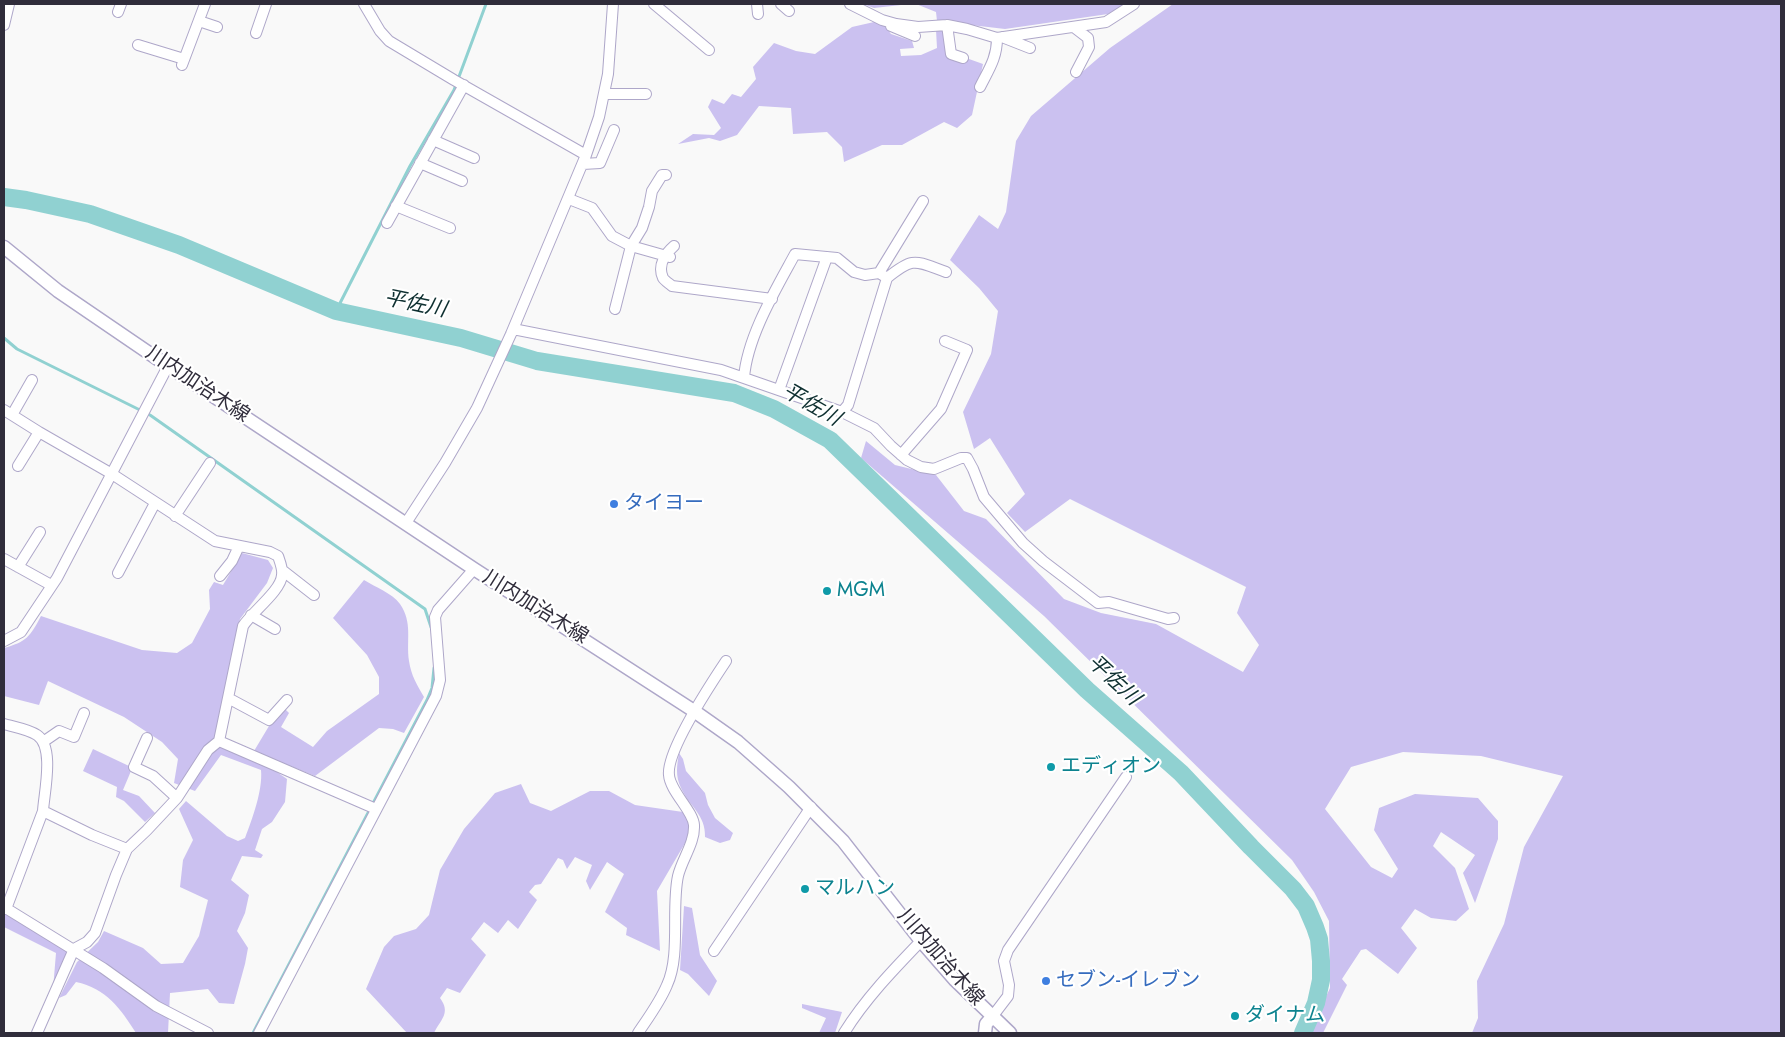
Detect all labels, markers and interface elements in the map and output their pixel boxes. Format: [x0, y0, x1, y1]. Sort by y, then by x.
water label: 平佐川 [382, 286, 448, 324]
street label: 川内加治木線 [141, 342, 253, 428]
water label: 平佐川 [777, 379, 845, 433]
place label: タイヨー [624, 492, 704, 516]
marker: タイヨー [608, 498, 620, 510]
street label: 川内加治木線 [478, 566, 592, 650]
place label: MGM [837, 579, 885, 603]
marker: MGM [821, 585, 833, 597]
water label: 平佐川 [1081, 650, 1145, 712]
place label: エディオン [1061, 755, 1161, 779]
marker: エディオン [1045, 761, 1057, 773]
place label: マルハン [815, 877, 895, 901]
marker: マルハン [799, 883, 811, 895]
street label: 川内加治木線 [892, 905, 988, 1011]
place label: セブン-イレブン [1056, 969, 1200, 993]
marker: セブン-イレブン [1040, 975, 1052, 987]
place label: ダイナム [1245, 1004, 1325, 1028]
marker: ダイナム [1229, 1010, 1241, 1022]

